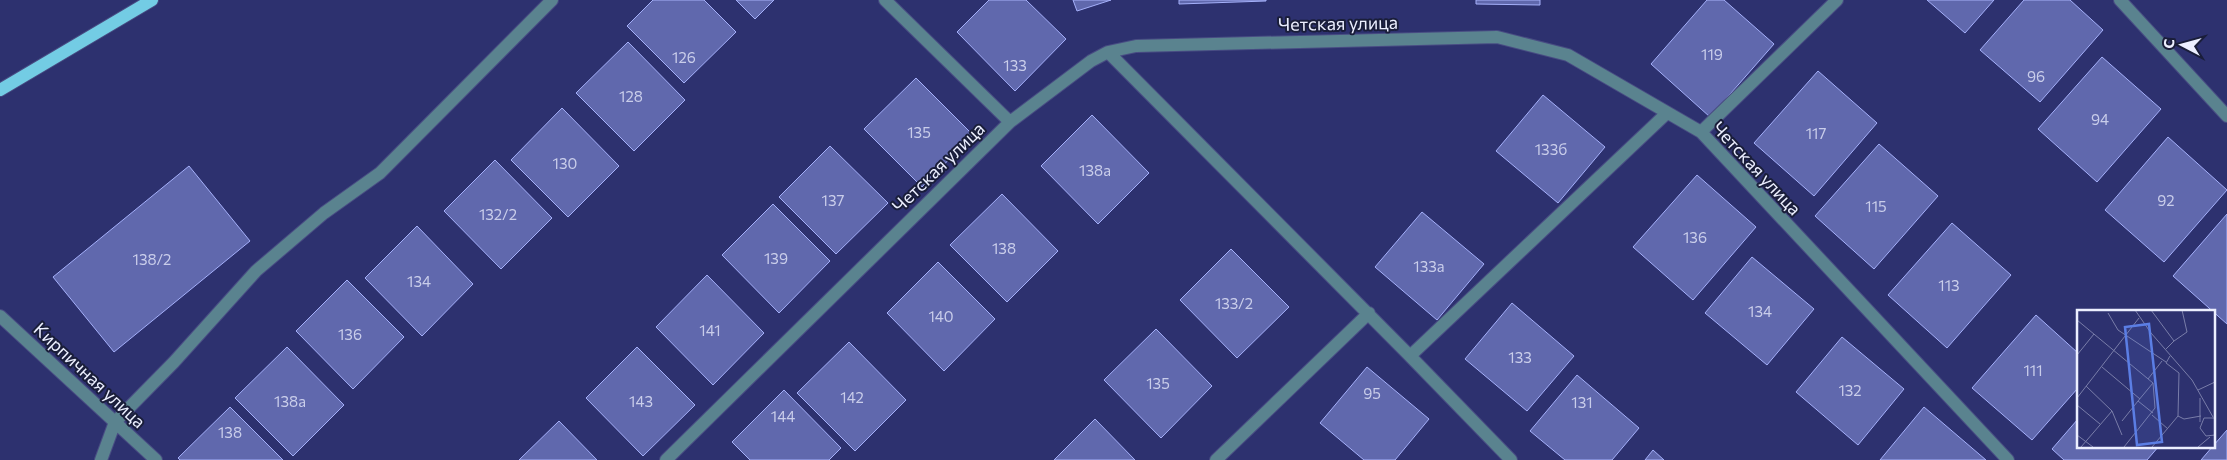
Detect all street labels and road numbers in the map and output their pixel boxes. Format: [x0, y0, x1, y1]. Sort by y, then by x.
street label: Четская улица [1278, 11, 1398, 35]
street label: Четская улица [887, 117, 989, 217]
street label: Четская улица [1708, 117, 1806, 219]
street label: Кирпичная улица [30, 318, 150, 432]

